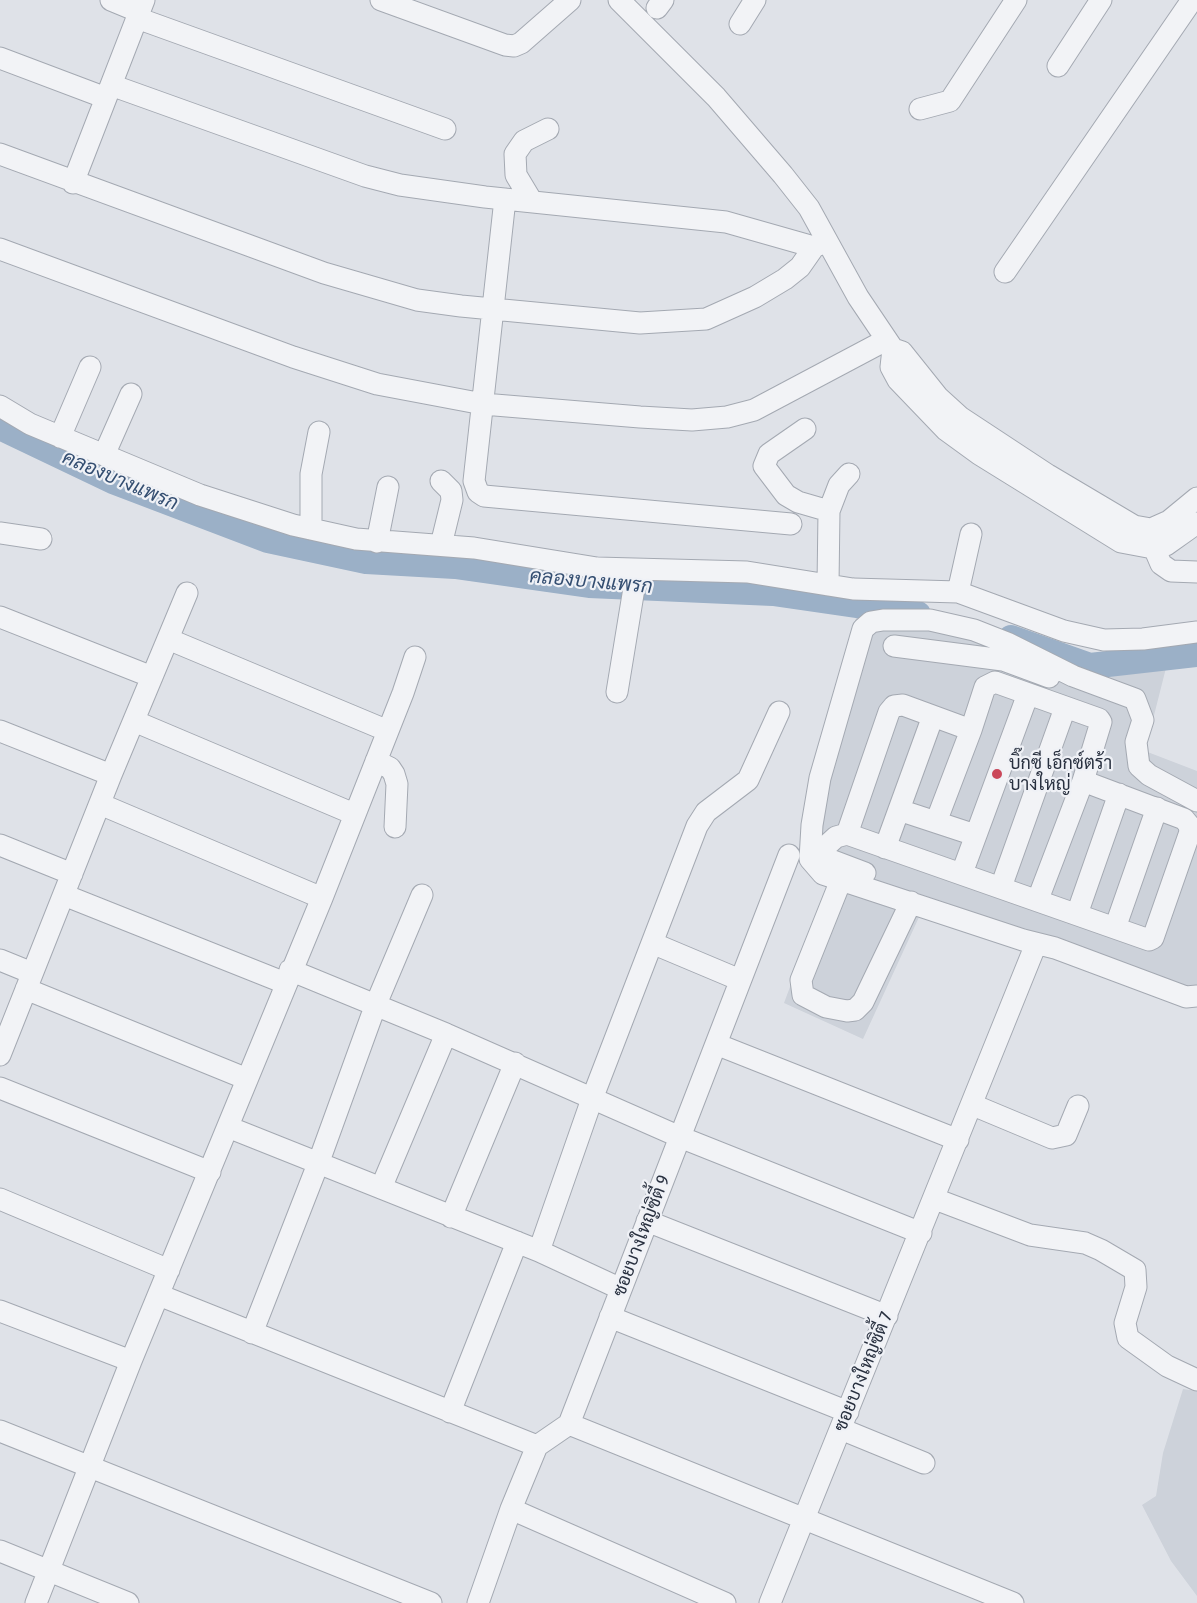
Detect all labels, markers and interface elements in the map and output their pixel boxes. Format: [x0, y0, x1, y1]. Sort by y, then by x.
water label: คลองบางแพรก [59, 446, 181, 516]
water label: คลองบางแพรก [529, 565, 653, 599]
place label: บิ๊กซี เอ็กซ์ตร้า บางใหญ่ [1009, 753, 1112, 795]
marker: บิ๊กซี เอ็กซ์ตร้า บางใหญ่ [990, 767, 1004, 781]
street label: ซอยบางใหญ่ซิตี้ 9 [609, 1172, 675, 1300]
street label: ซอยบางใหญ่ซิตี้ 7 [830, 1309, 898, 1435]

